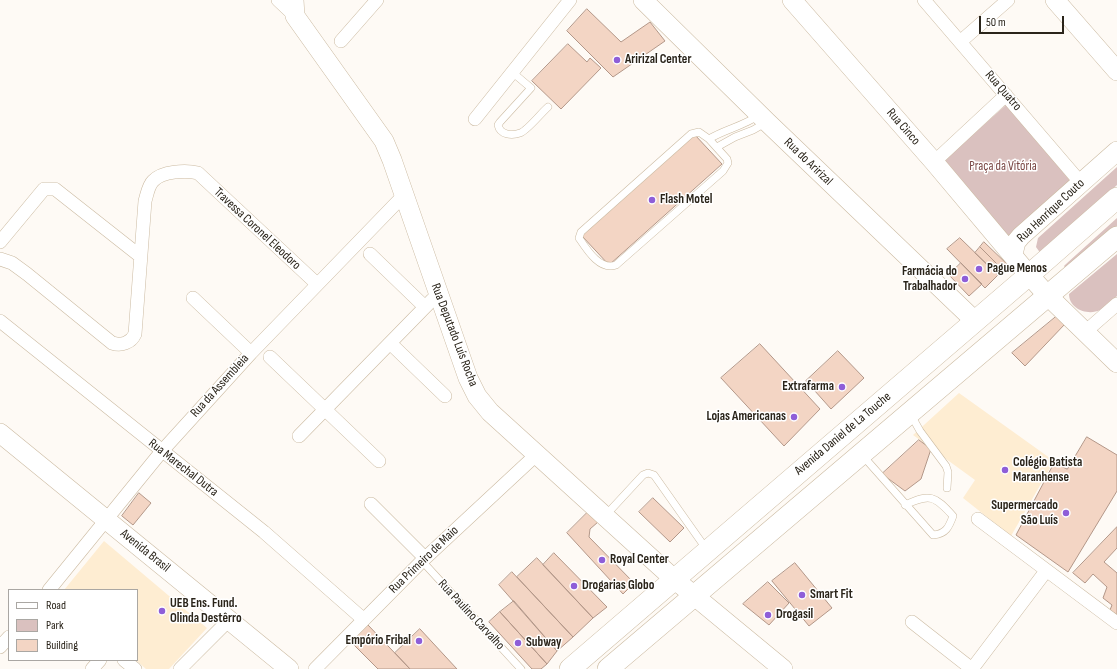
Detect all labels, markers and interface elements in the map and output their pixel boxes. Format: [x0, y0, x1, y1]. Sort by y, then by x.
scale bar [981, 8, 1066, 34]
text: 50 m [986, 15, 1006, 30]
place label: Aririzal Center [625, 52, 691, 68]
marker: Aririzal Center [612, 55, 622, 65]
street label: Rua Quatro [981, 68, 1025, 114]
street label: Rua Cinco [883, 106, 923, 148]
street label: Rua do Aririzal [780, 135, 836, 189]
park label: Praça da Vitória [969, 159, 1037, 175]
street label: Rua Henrique Couto [1014, 176, 1088, 246]
street label: Travessa Coronel Eleodoro [210, 185, 304, 273]
place label: Flash Motel [660, 192, 712, 208]
marker: Flash Motel [647, 195, 657, 205]
place label: Pague Menos [987, 261, 1047, 277]
place label: Farmácia do Trabalhador [902, 264, 957, 295]
marker: Pague Menos [974, 264, 984, 274]
marker: Farmácia do Trabalhador [960, 274, 970, 284]
street label: Rua Deputado Luís Rocha [427, 281, 481, 389]
street label: Rua da Assembleia [187, 351, 253, 421]
place label: Extrafarma [782, 379, 834, 395]
marker: Extrafarma [837, 382, 847, 392]
street label: Avenida Daniel de La Touche [792, 389, 894, 479]
place label: Lojas Americanas [706, 409, 786, 425]
marker: Lojas Americanas [789, 412, 799, 422]
street label: Rua Marechal Dutra [145, 436, 221, 500]
place label: Colégio Batista Maranhense [1013, 455, 1082, 486]
marker: Colégio Batista Maranhense [1000, 465, 1010, 475]
place label: Supermercado São Luís [991, 498, 1058, 529]
marker: Supermercado São Luís [1061, 508, 1071, 518]
street label: Rua Primeiro de Maio [386, 523, 462, 597]
street label: Avenida Brasil [117, 526, 173, 576]
place label: Royal Center [610, 552, 669, 568]
marker: Royal Center [597, 555, 607, 565]
street label: Rua Paulino Carvalho [434, 577, 508, 653]
place label: Drogarias Globo [582, 578, 654, 594]
marker: Drogarias Globo [569, 581, 579, 591]
place label: Smart Fit [810, 587, 853, 603]
legend [8, 589, 138, 661]
marker: Smart Fit [797, 590, 807, 600]
place label: UEB Ens. Fund. Olinda Destêrro [170, 596, 242, 627]
text: Road [46, 598, 66, 613]
marker: UEB Ens. Fund. Olinda Destêrro [157, 606, 167, 616]
place label: Drogasil [776, 607, 813, 623]
marker: Drogasil [763, 610, 773, 620]
text: Park [46, 618, 64, 633]
place label: Empório Fribal [346, 633, 411, 649]
place label: Subway [526, 635, 561, 651]
marker: Empório Fribal [414, 636, 424, 646]
text: Building [46, 638, 78, 653]
marker: Subway [513, 638, 523, 648]

